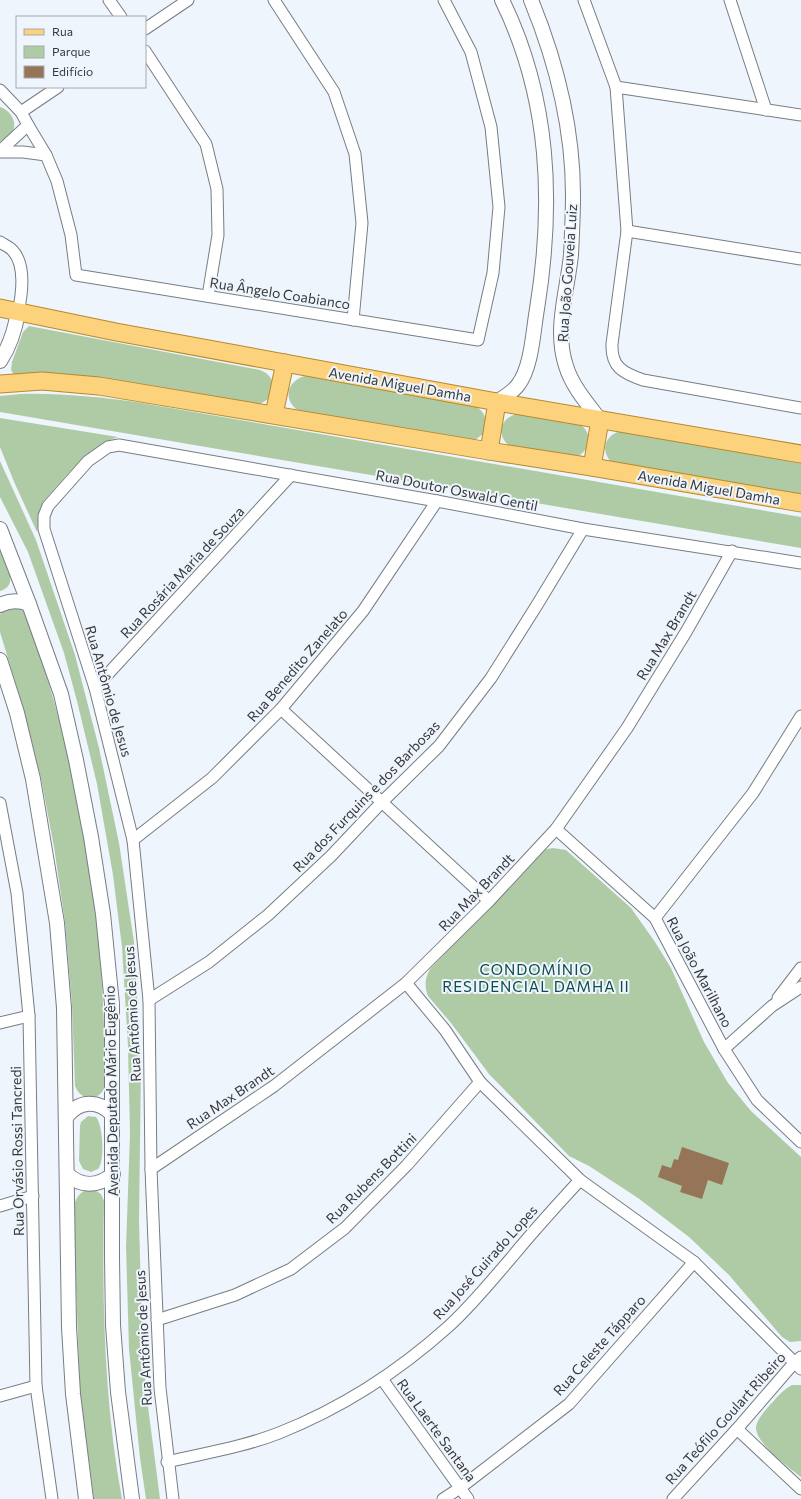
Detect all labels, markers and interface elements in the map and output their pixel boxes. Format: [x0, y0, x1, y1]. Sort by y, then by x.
legend [16, 16, 146, 88]
text: Rua [52, 24, 73, 38]
text: Parque [52, 44, 90, 58]
text: Edifício [52, 64, 93, 78]
street label: Rua João Gouveia Luiz [554, 203, 580, 343]
street label: Rua Ângelo Coabianco [209, 273, 351, 313]
street label: Avenida Miguel Damha [327, 363, 473, 405]
street label: Rua Doutor Oswald Gentil [374, 466, 540, 514]
street label: Avenida Miguel Damha [636, 466, 782, 508]
street label: Rua Rosária Maria de Souza [117, 503, 247, 641]
street label: Rua Max Brandt [633, 587, 700, 683]
street label: Rua Benedito Zanelato [243, 605, 351, 725]
street label: Rua Antômio de Jesus [82, 623, 136, 759]
street label: Rua dos Furquins e dos Barbosas [289, 717, 443, 875]
street label: Rua Max Brandt [435, 849, 518, 934]
street label: Rua João Marilhano [664, 914, 736, 1030]
street label: Rua Antômio de Jesus [120, 946, 144, 1082]
district label: CONDOMÍNIO RESIDENCIAL DAMHA II [442, 959, 630, 995]
street label: Avenida Deputado Mário Eugênio [101, 985, 121, 1197]
street label: Rua Max Brandt [183, 1061, 277, 1132]
street label: Rua Orvásio Rossi Tancredi [7, 1066, 27, 1236]
street label: Rua Rubens Bottini [322, 1129, 420, 1227]
street label: Rua José Guirado Lopes [429, 1201, 541, 1323]
street label: Rua Antômio de Jesus [131, 1270, 155, 1406]
street label: Rua Celeste Tápparo [549, 1291, 649, 1399]
street label: Rua Teófilo Goulart Ribeiro [661, 1349, 789, 1487]
street label: Rua Laerte Santana [394, 1375, 480, 1485]

